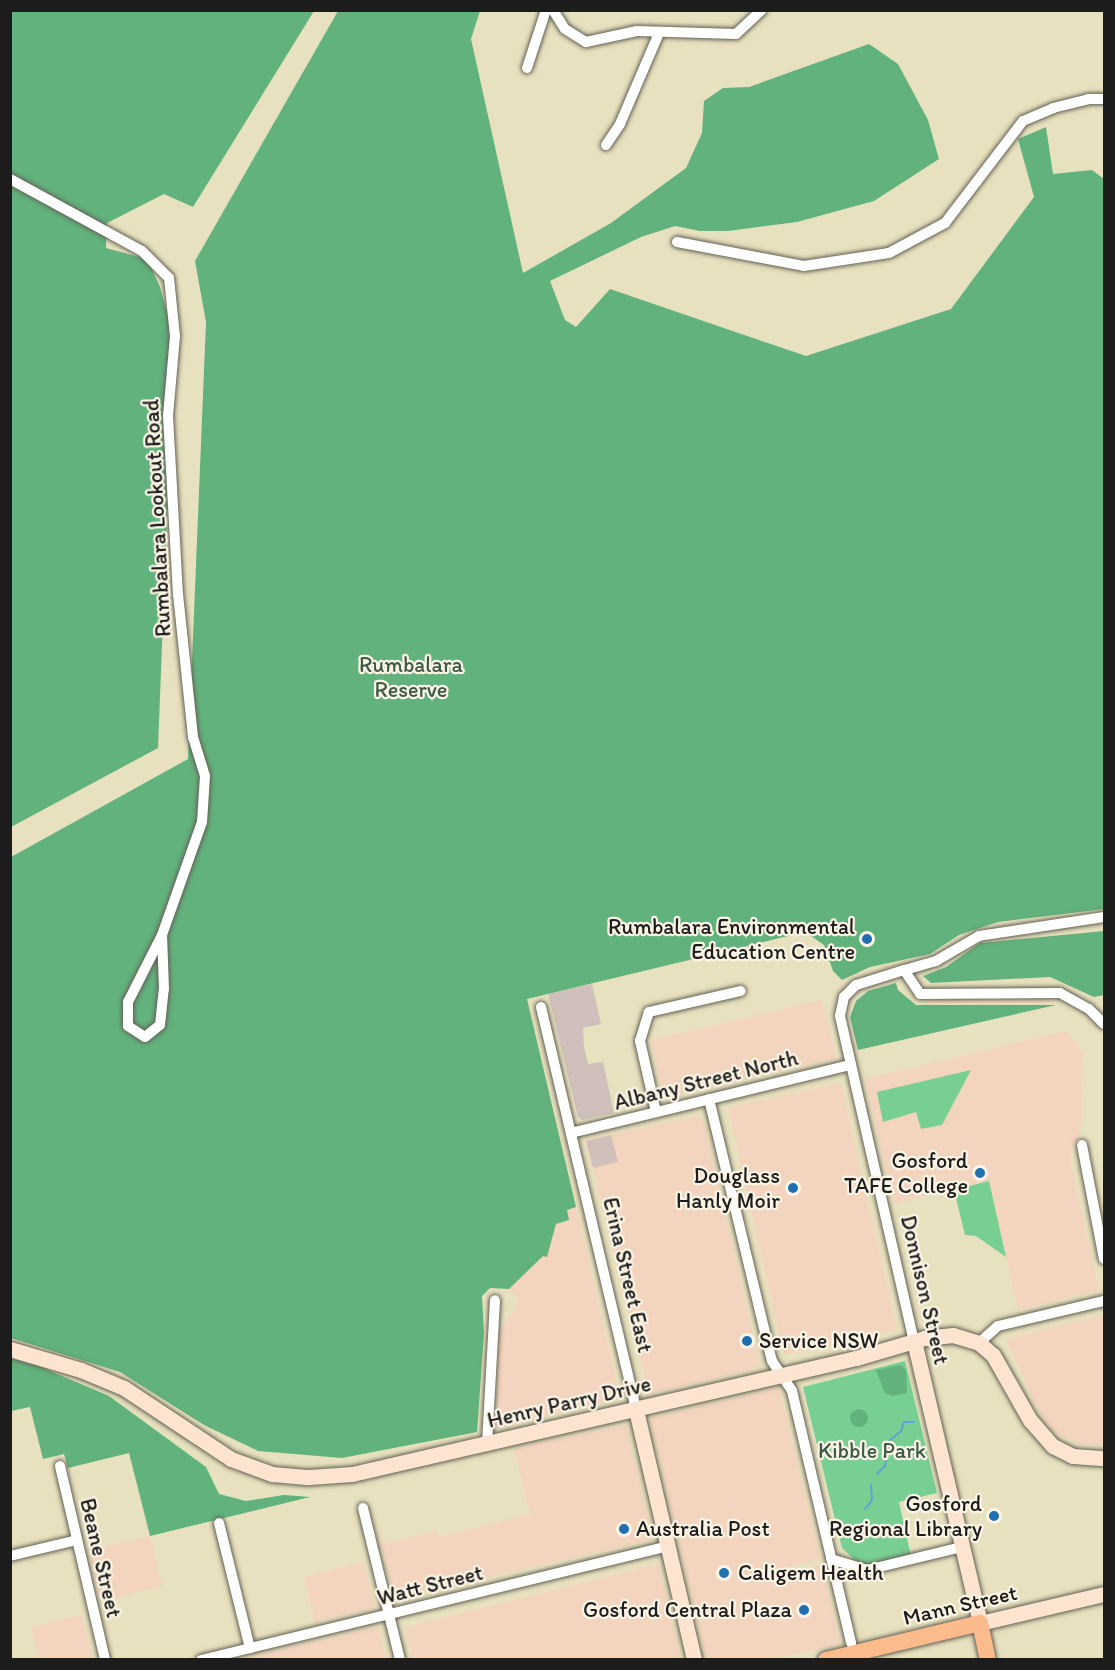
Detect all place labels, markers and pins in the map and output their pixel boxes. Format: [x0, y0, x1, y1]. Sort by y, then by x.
place label: Rumbalara Environmental Education Centre [607, 913, 855, 964]
marker: Rumbalara Environmental Education Centre [860, 932, 874, 946]
place label: Gosford TAFE College [844, 1147, 968, 1198]
place label: Douglass Hanly Moir [676, 1162, 780, 1214]
marker: Gosford TAFE College [973, 1166, 987, 1180]
marker: Douglass Hanly Moir [784, 1179, 802, 1197]
place label: Service NSW [759, 1328, 878, 1354]
marker: Service NSW [740, 1334, 754, 1348]
place label: Gosford Regional Library [830, 1490, 982, 1542]
marker: Gosford Regional Library [987, 1509, 1001, 1523]
place label: Australia Post [636, 1516, 769, 1542]
marker: Australia Post [617, 1522, 631, 1536]
place label: Caligem Health [738, 1560, 883, 1586]
marker: Caligem Health [715, 1564, 733, 1582]
place label: Gosford Central Plaza [583, 1597, 792, 1623]
marker: Gosford Central Plaza [797, 1603, 811, 1617]

